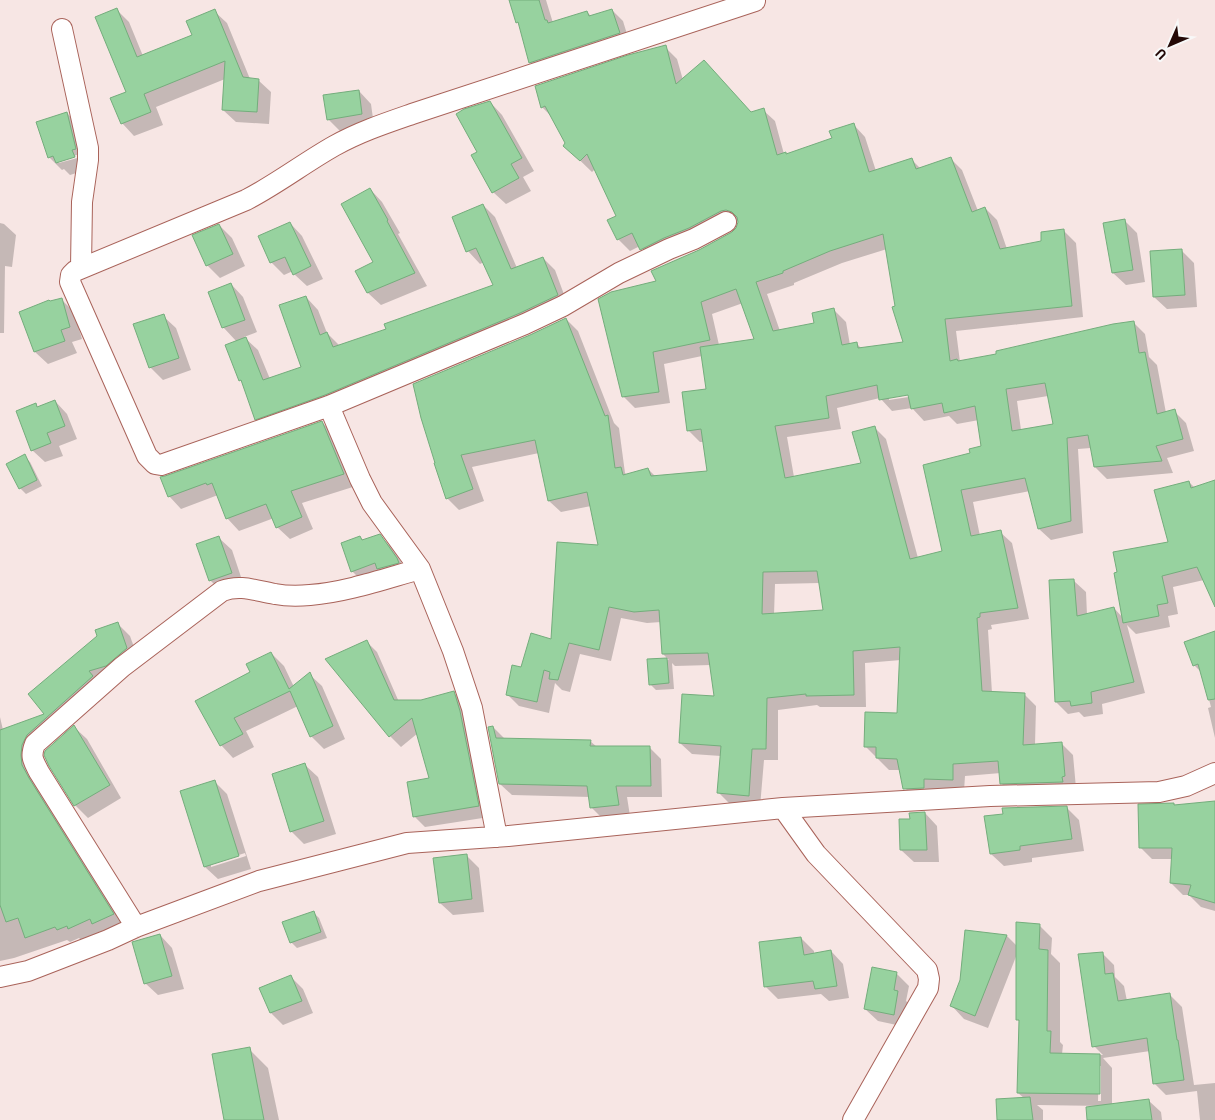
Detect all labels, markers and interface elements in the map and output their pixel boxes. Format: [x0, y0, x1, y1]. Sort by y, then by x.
north arrow [1145, 20, 1195, 70]
text: U [1151, 45, 1170, 64]

